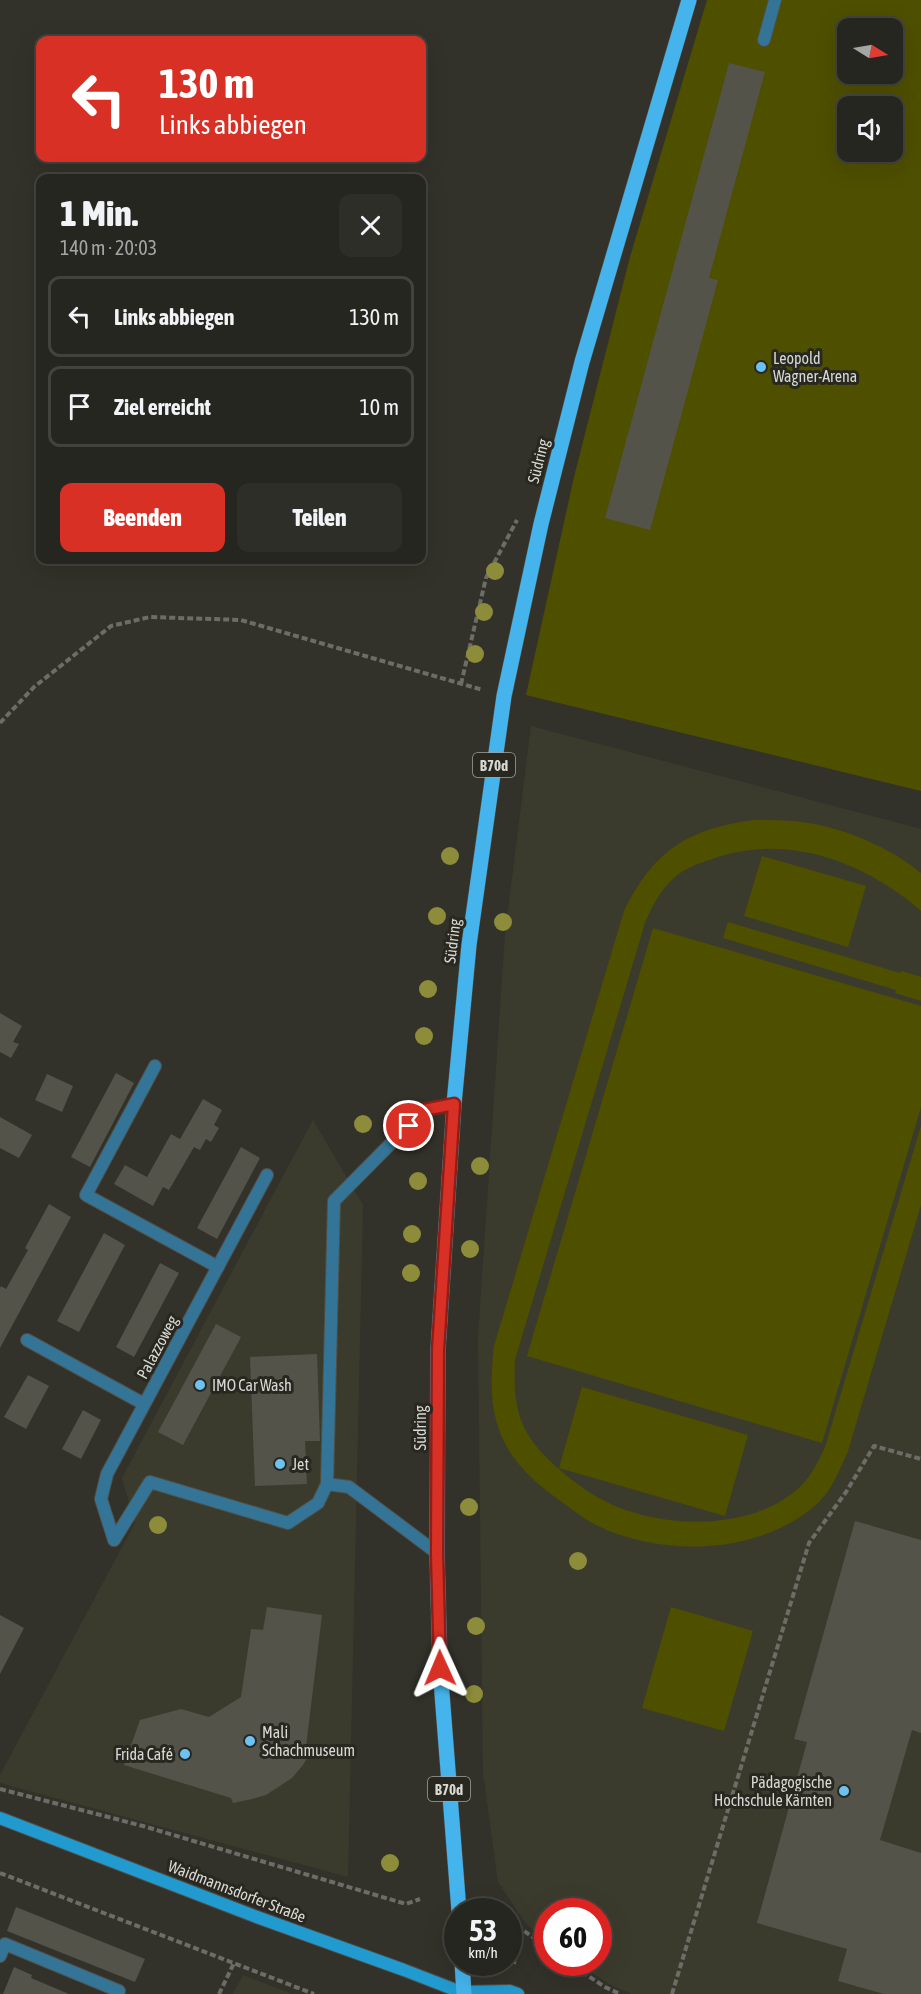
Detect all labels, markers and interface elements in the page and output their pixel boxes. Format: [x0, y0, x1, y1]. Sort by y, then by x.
north arrow [837, 18, 903, 84]
map controls [837, 18, 903, 162]
text: 130 m [159, 59, 254, 107]
icon: left [60, 60, 138, 138]
button: sound [837, 96, 903, 162]
text: Links abbiegen [159, 109, 307, 140]
text: 1 Min. [60, 192, 138, 234]
button: close [339, 194, 402, 257]
text: 140 m · 20:03 [60, 236, 157, 259]
icon: left [63, 300, 96, 333]
text: Links abbiegen [114, 304, 235, 330]
text: 130 m [349, 304, 399, 330]
place label: Leopold Wagner-Arena [773, 349, 857, 386]
marker: Leopold Wagner-Arena [754, 360, 768, 374]
icon: arrive [63, 390, 96, 423]
text: Ziel erreicht [114, 394, 211, 420]
text: 10 m [359, 394, 399, 420]
street label: Südring [524, 437, 553, 485]
button: Beenden [60, 483, 225, 552]
button: Teilen [237, 483, 402, 552]
road number: B70d [473, 753, 515, 777]
street label: Südring [440, 917, 465, 965]
pin [383, 1100, 434, 1151]
icon: arrive [392, 1109, 425, 1142]
street label: Palazzoweg [133, 1312, 182, 1382]
place label: IMO Car Wash [212, 1376, 292, 1394]
marker: IMO Car Wash [193, 1378, 207, 1392]
street label: Südring [411, 1405, 430, 1451]
place label: Jet [292, 1455, 309, 1473]
marker: Jet [273, 1457, 287, 1471]
position arrow [408, 1636, 472, 1700]
place label: Mali Schachmuseum [262, 1723, 355, 1759]
marker: Mali Schachmuseum [243, 1734, 257, 1748]
place label: Frida Café [115, 1745, 173, 1763]
marker: Frida Café [178, 1747, 192, 1761]
place label: Pädagogische Hochschule Kärnten [714, 1773, 832, 1809]
road number: B70d [428, 1777, 470, 1801]
marker: Pädagogische Hochschule Kärnten [837, 1784, 851, 1798]
street label: Waidmannsdorfer Straße [166, 1856, 308, 1926]
speed limit sign: 60 [534, 1898, 612, 1976]
text: 53 [469, 1913, 497, 1947]
text: km/h [468, 1944, 498, 1961]

